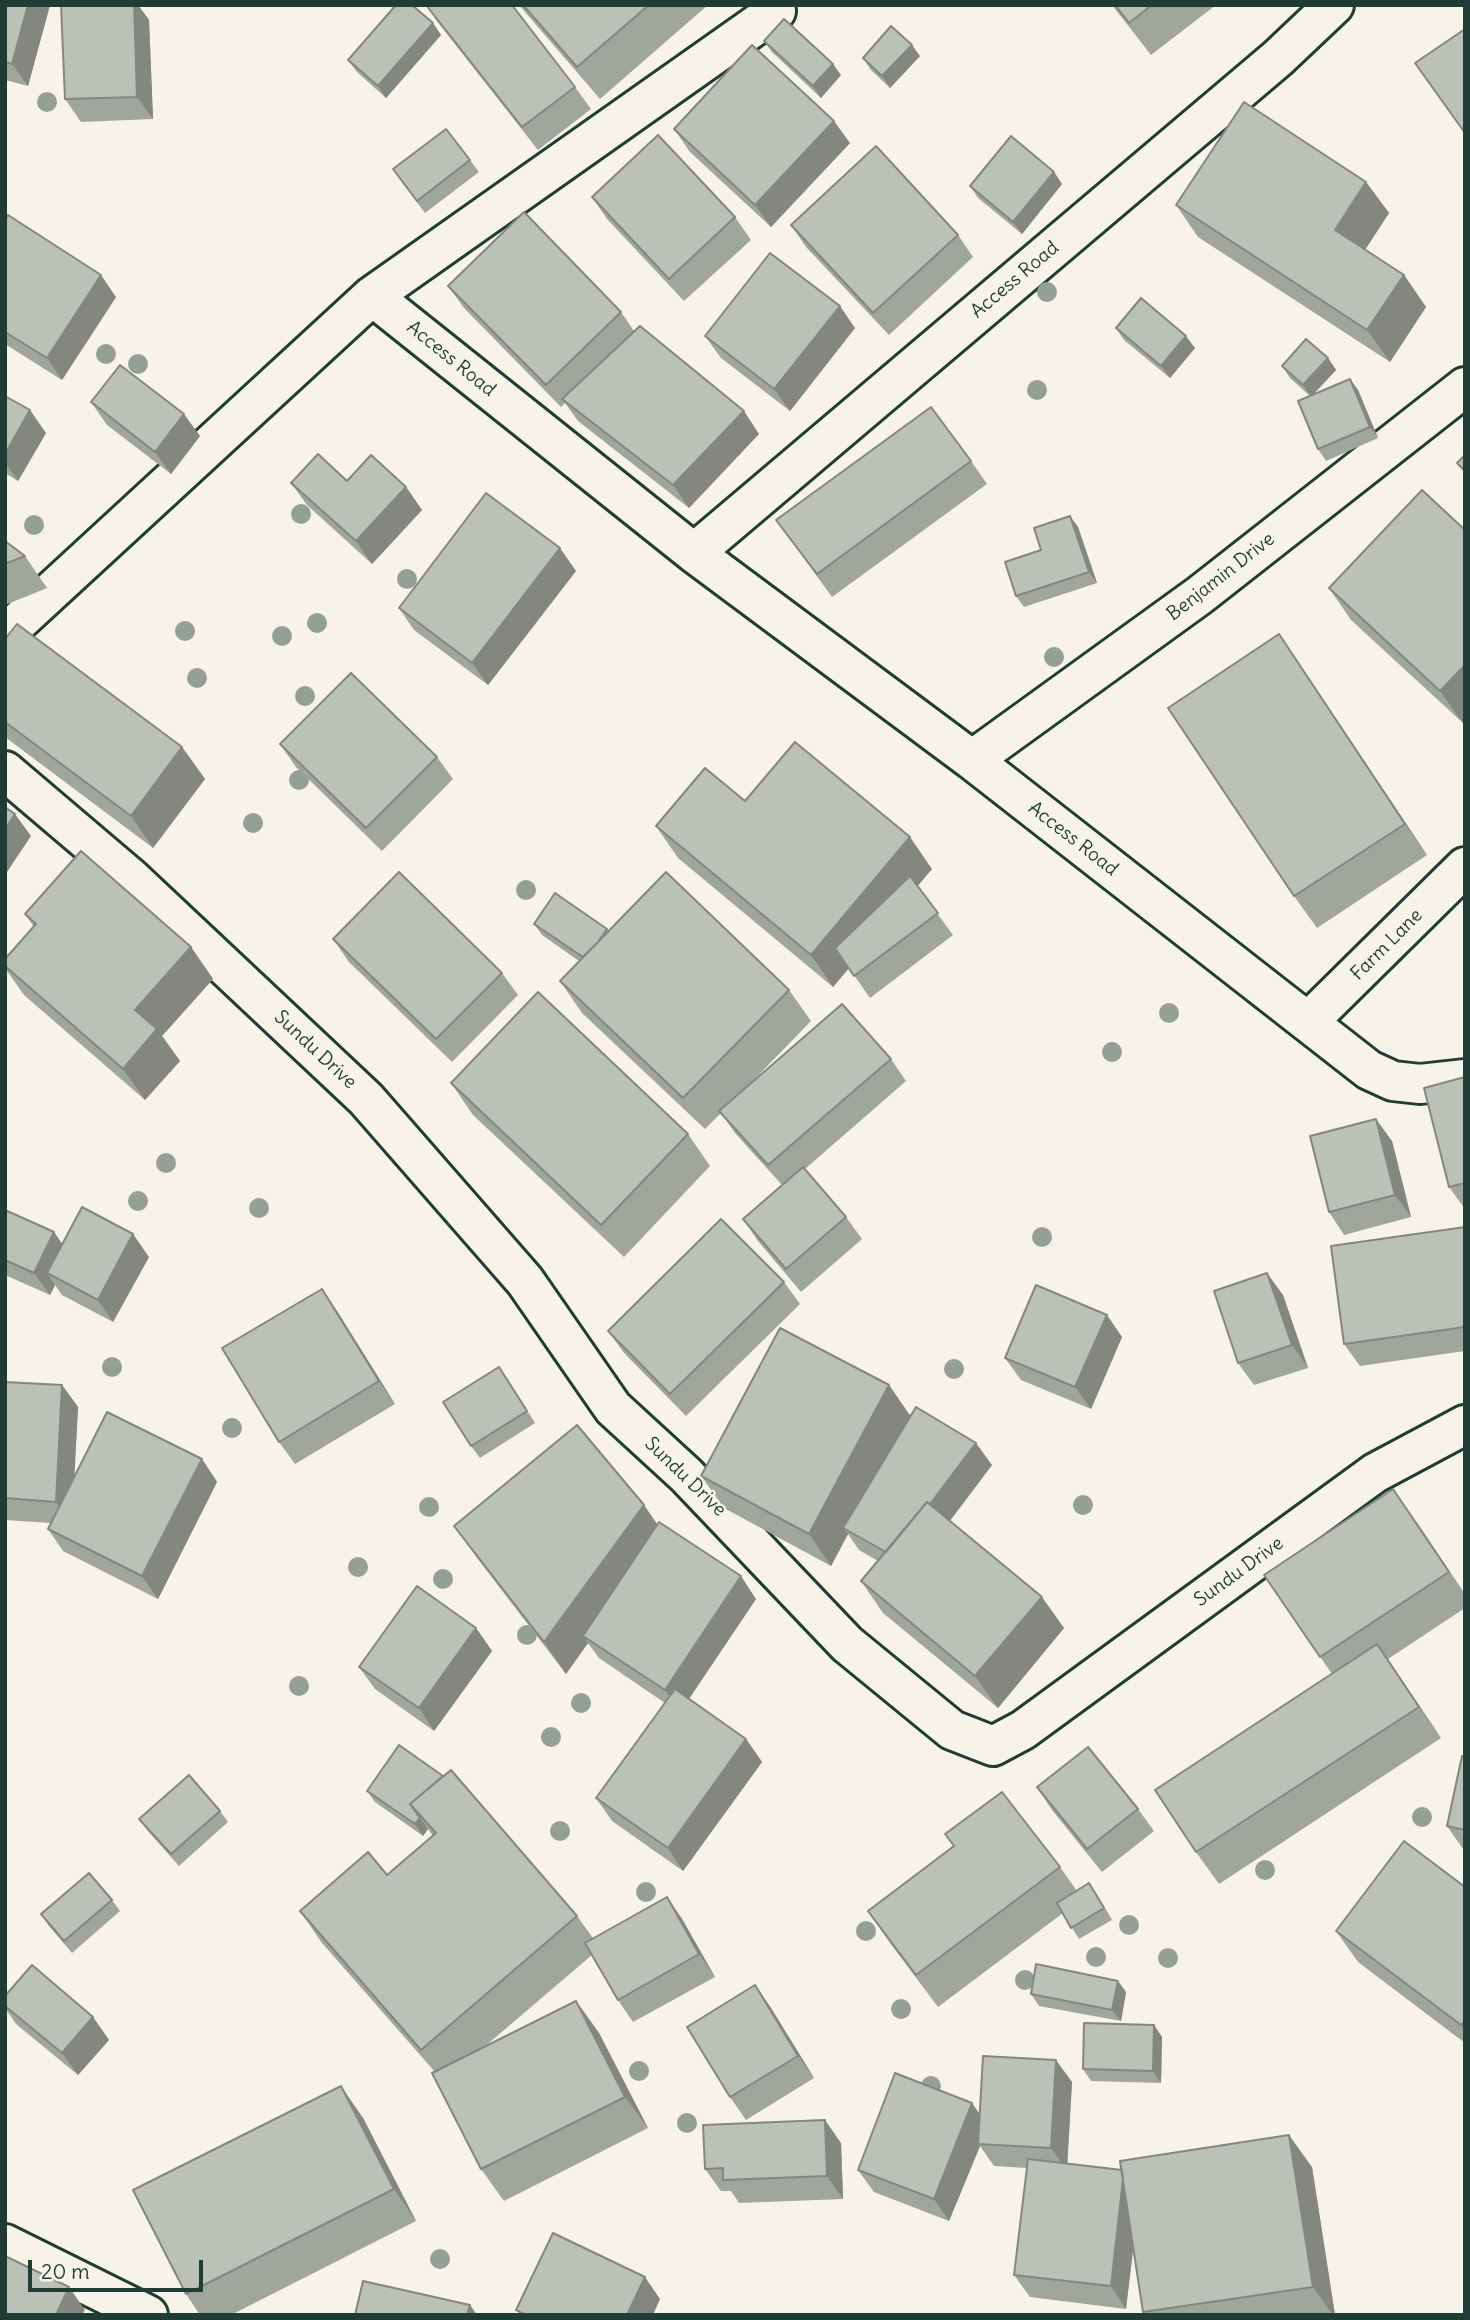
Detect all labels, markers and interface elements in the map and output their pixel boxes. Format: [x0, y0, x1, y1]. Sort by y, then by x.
street label: Access Road [966, 237, 1064, 323]
street label: Access Road [402, 316, 500, 402]
street label: Benjamin Drive [1163, 528, 1279, 626]
street label: Access Road [1024, 797, 1122, 881]
street label: Farm Lane [1346, 904, 1428, 986]
street label: Sundu Drive [269, 1006, 361, 1094]
street label: Sundu Drive [640, 1433, 730, 1521]
street label: Sundu Drive [1190, 1532, 1288, 1612]
scale bar [32, 2246, 206, 2290]
text: 20 m [41, 2258, 90, 2285]

